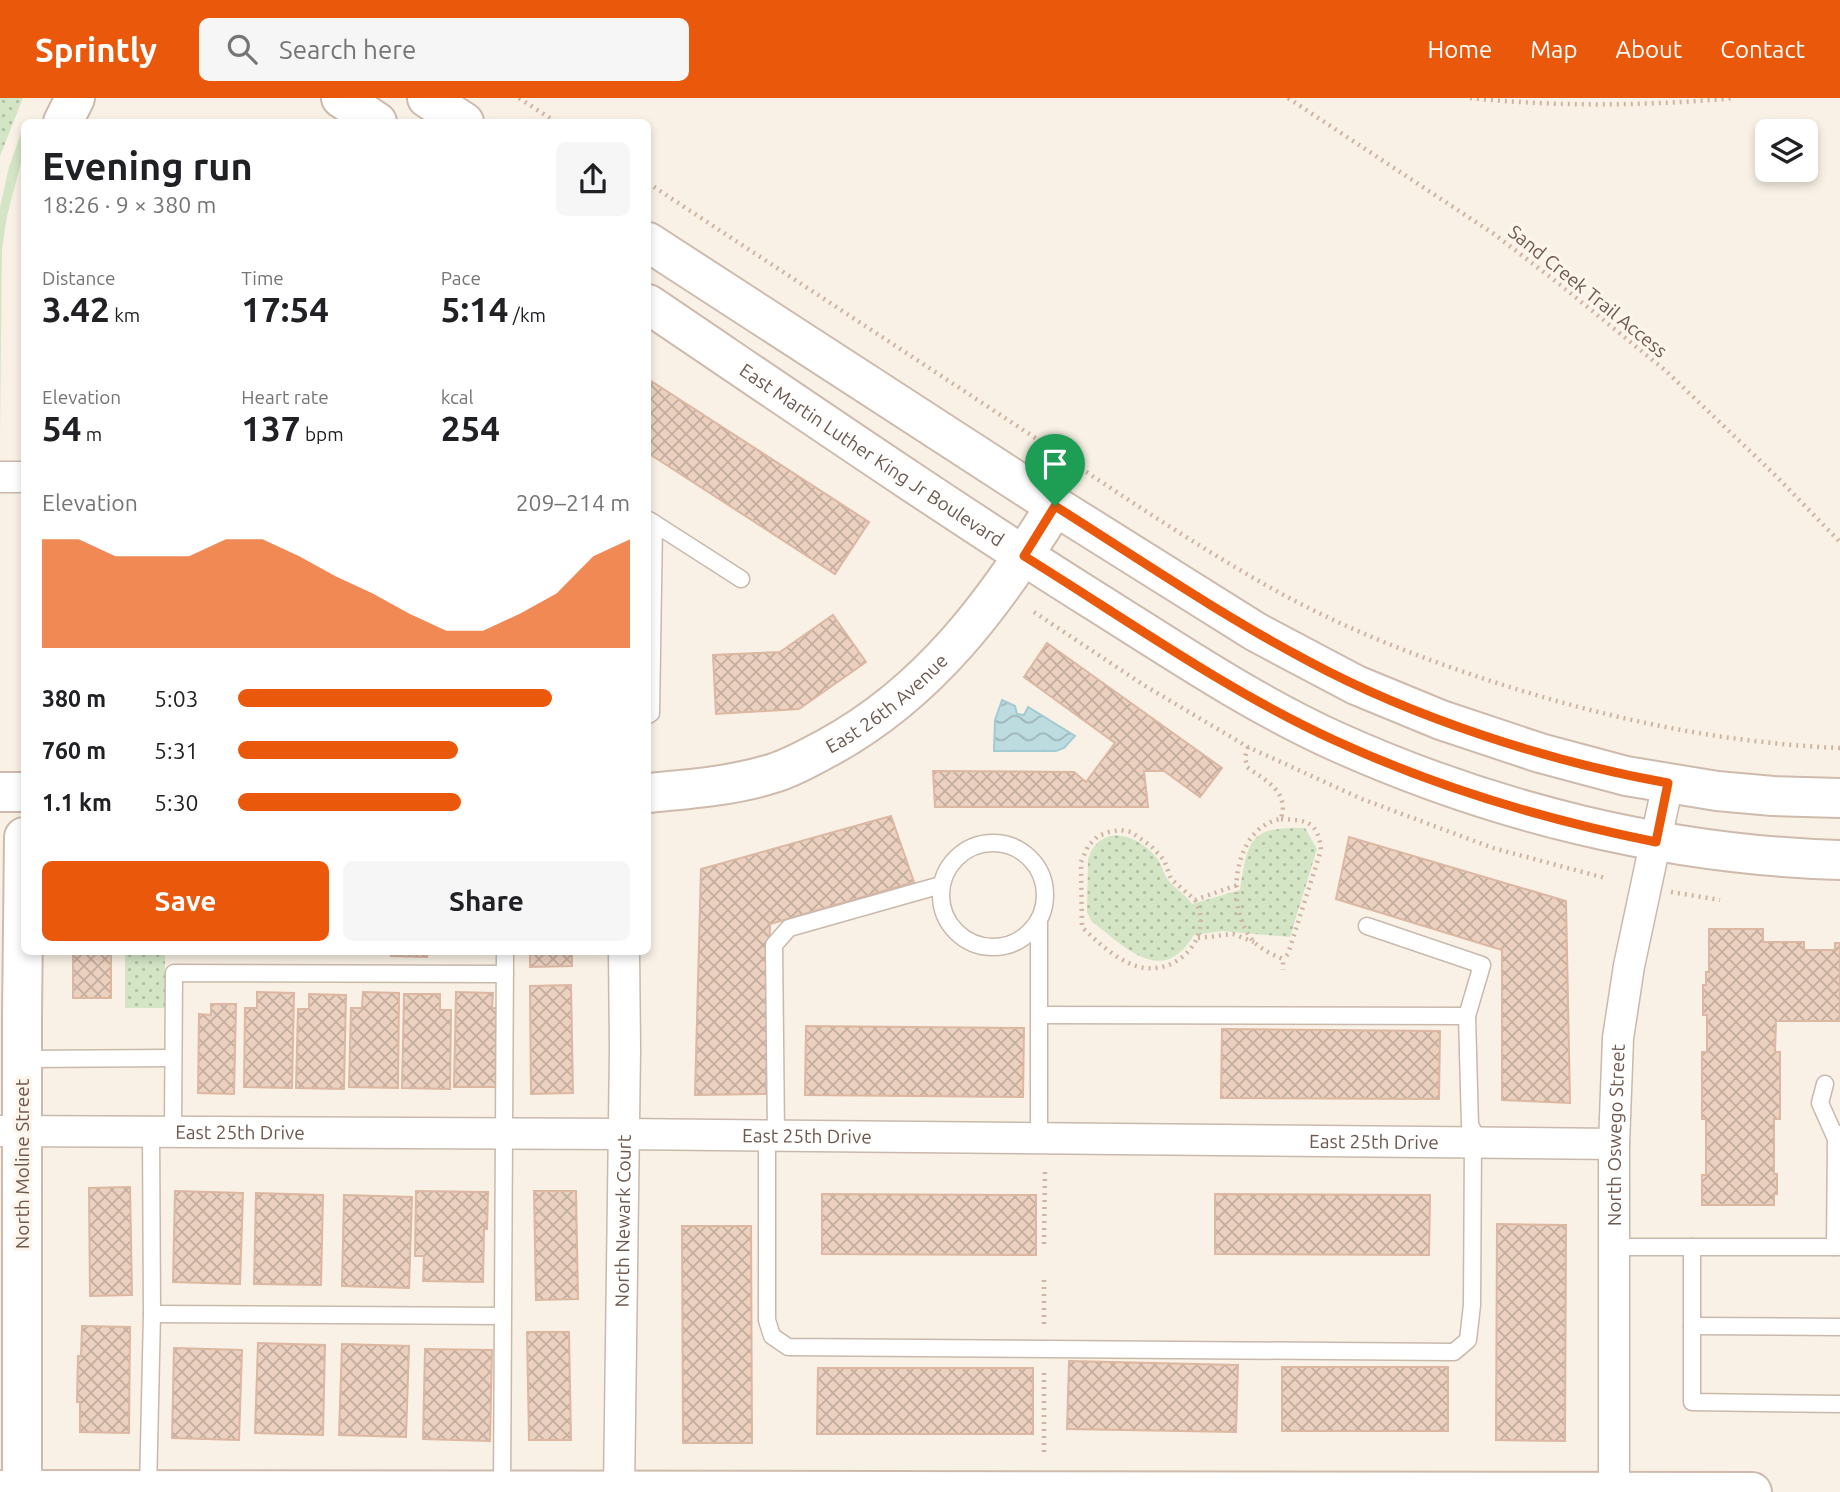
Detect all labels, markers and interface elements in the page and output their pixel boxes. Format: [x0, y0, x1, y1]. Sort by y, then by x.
search box [199, 18, 689, 81]
icon: search [223, 30, 261, 68]
text: Sprintly [35, 31, 157, 68]
text: Search here [279, 35, 416, 64]
text: Home [1427, 36, 1492, 63]
text: Map [1530, 36, 1577, 63]
text: About [1615, 36, 1682, 63]
text: Contact [1720, 36, 1805, 63]
map controls [1755, 119, 1818, 182]
button: layers [1755, 119, 1818, 182]
button: share [556, 142, 630, 216]
text: Evening run [42, 145, 253, 187]
text: 18:26 · 9 × 380 m [42, 192, 216, 217]
street label: Sand Creek Trail Access [1504, 220, 1672, 362]
text: Distance [42, 267, 116, 289]
text: Time [241, 267, 284, 289]
text: Pace [441, 267, 481, 289]
text: 3.42 [42, 289, 110, 329]
text: 17:54 [241, 289, 329, 329]
text: 5:14 [441, 289, 509, 329]
text: km [110, 304, 140, 326]
text: /km [509, 304, 546, 326]
street label: East Martin Luther King Jr Boulevard [736, 359, 1008, 551]
text: Elevation [42, 386, 121, 408]
text: Heart rate [241, 386, 329, 408]
text: kcal [441, 386, 473, 408]
text: 54 [42, 408, 81, 448]
text: 137 [241, 408, 301, 448]
text: 254 [441, 408, 500, 448]
text: m [81, 423, 102, 445]
text: bpm [301, 423, 344, 445]
pin [1025, 434, 1085, 506]
icon: arrive [1036, 445, 1074, 483]
text: Elevation [42, 490, 138, 515]
text: 209–214 m [516, 490, 630, 515]
street label: East 26th Avenue [822, 649, 952, 758]
text: 380 m [42, 686, 106, 711]
text: 5:03 [154, 686, 199, 711]
text: 760 m [42, 738, 106, 763]
text: 5:31 [154, 738, 199, 763]
text: 1.1 km [42, 790, 112, 815]
text: 5:30 [154, 790, 199, 815]
button: Save [42, 861, 329, 941]
button: Share [343, 861, 630, 941]
street label: North Oswego Street [1603, 1043, 1629, 1226]
street label: North Moline Street [11, 1078, 33, 1249]
street label: East 25th Drive [175, 1121, 305, 1143]
street label: East 25th Drive [742, 1124, 872, 1148]
street label: East 25th Drive [1309, 1130, 1439, 1153]
street label: North Newark Court [610, 1134, 635, 1307]

